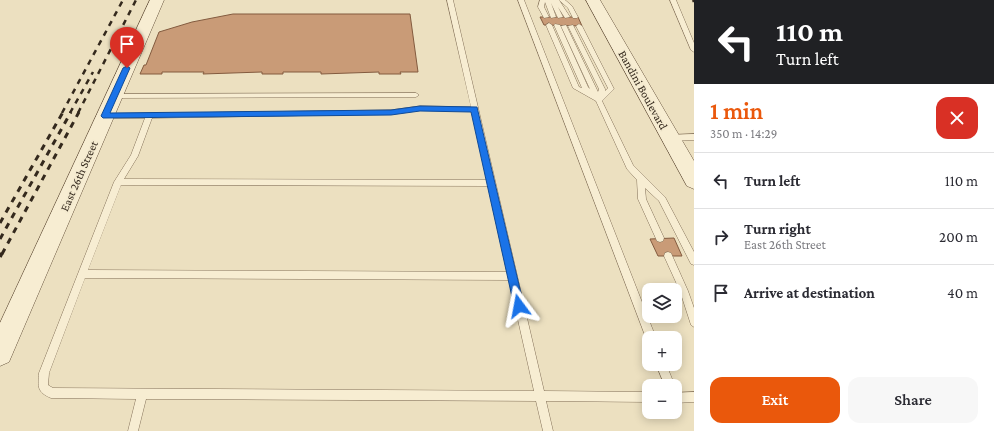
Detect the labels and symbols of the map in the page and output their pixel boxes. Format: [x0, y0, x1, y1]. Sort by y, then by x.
pin [110, 27, 144, 68]
street label: Bandini Boulevard [615, 48, 671, 133]
street label: East 26th Street [57, 138, 101, 213]
position arrow [498, 285, 540, 327]

